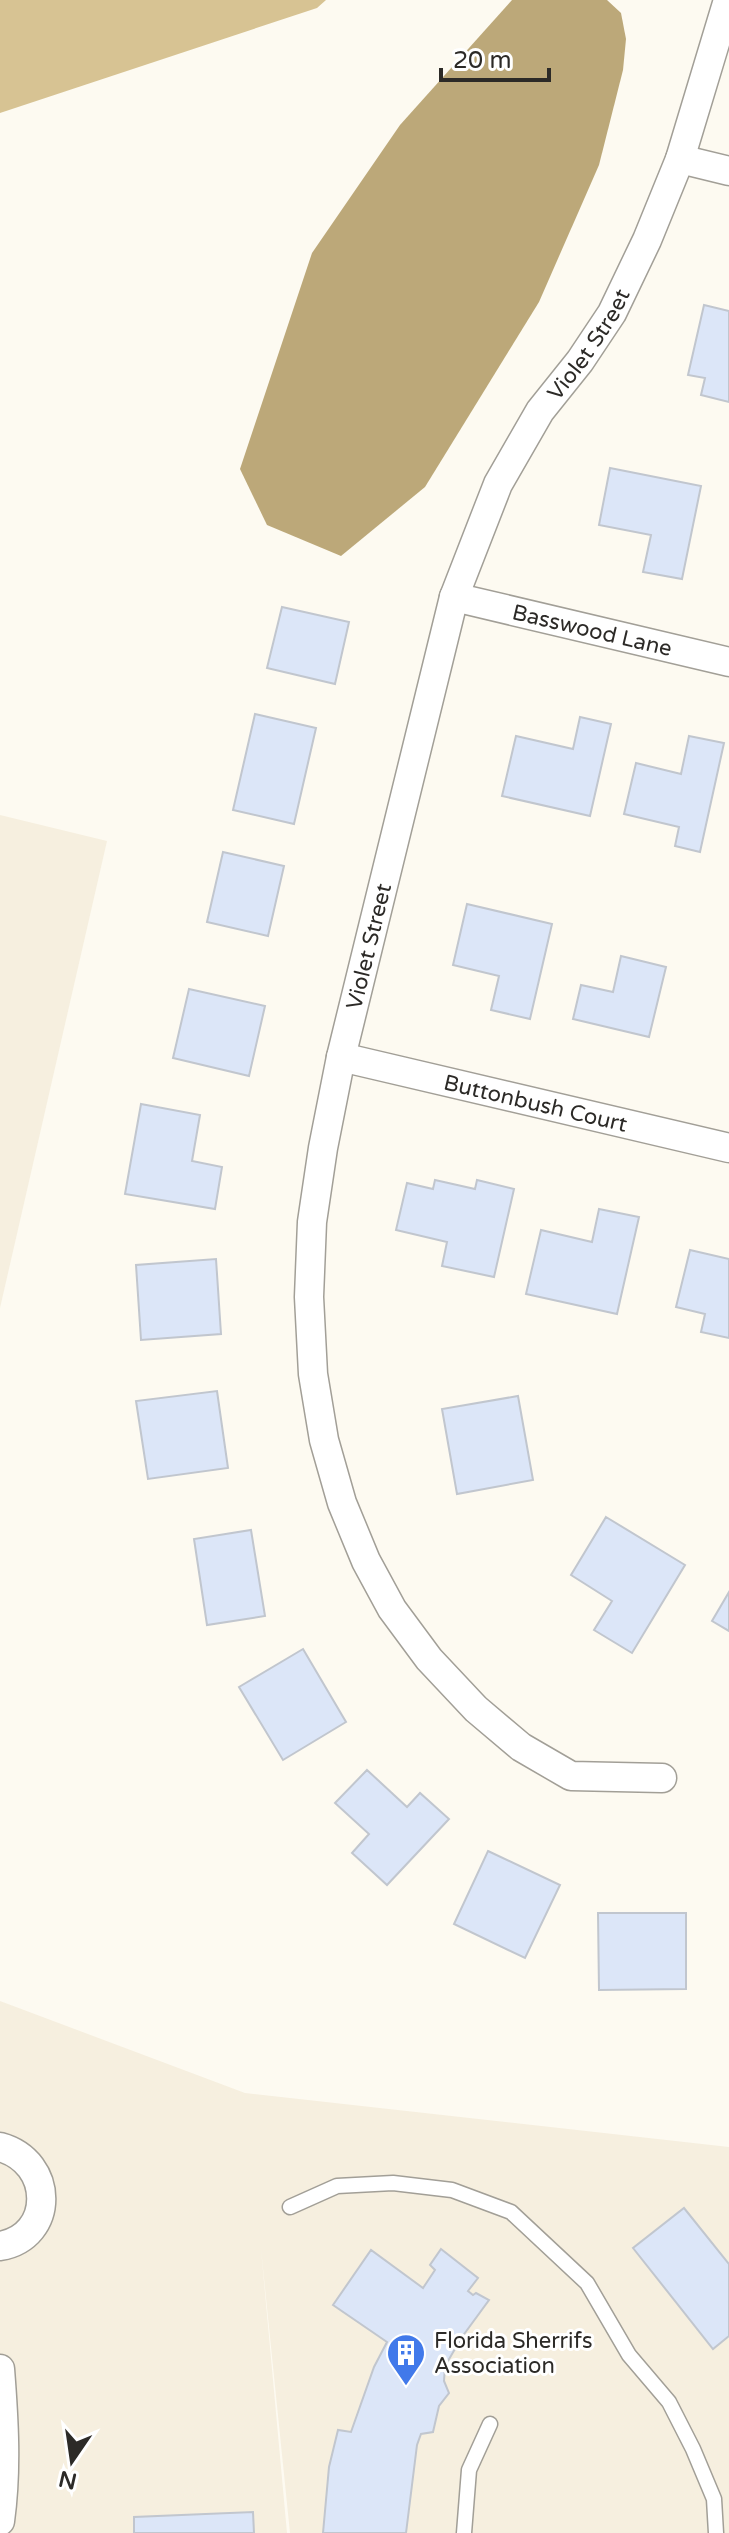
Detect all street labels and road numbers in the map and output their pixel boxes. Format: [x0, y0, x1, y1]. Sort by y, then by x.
street label: Violet Street [542, 285, 636, 405]
street label: Basswood Lane [510, 599, 674, 662]
street label: Violet Street [341, 881, 397, 1012]
street label: Buttonbush Court [441, 1070, 630, 1138]

